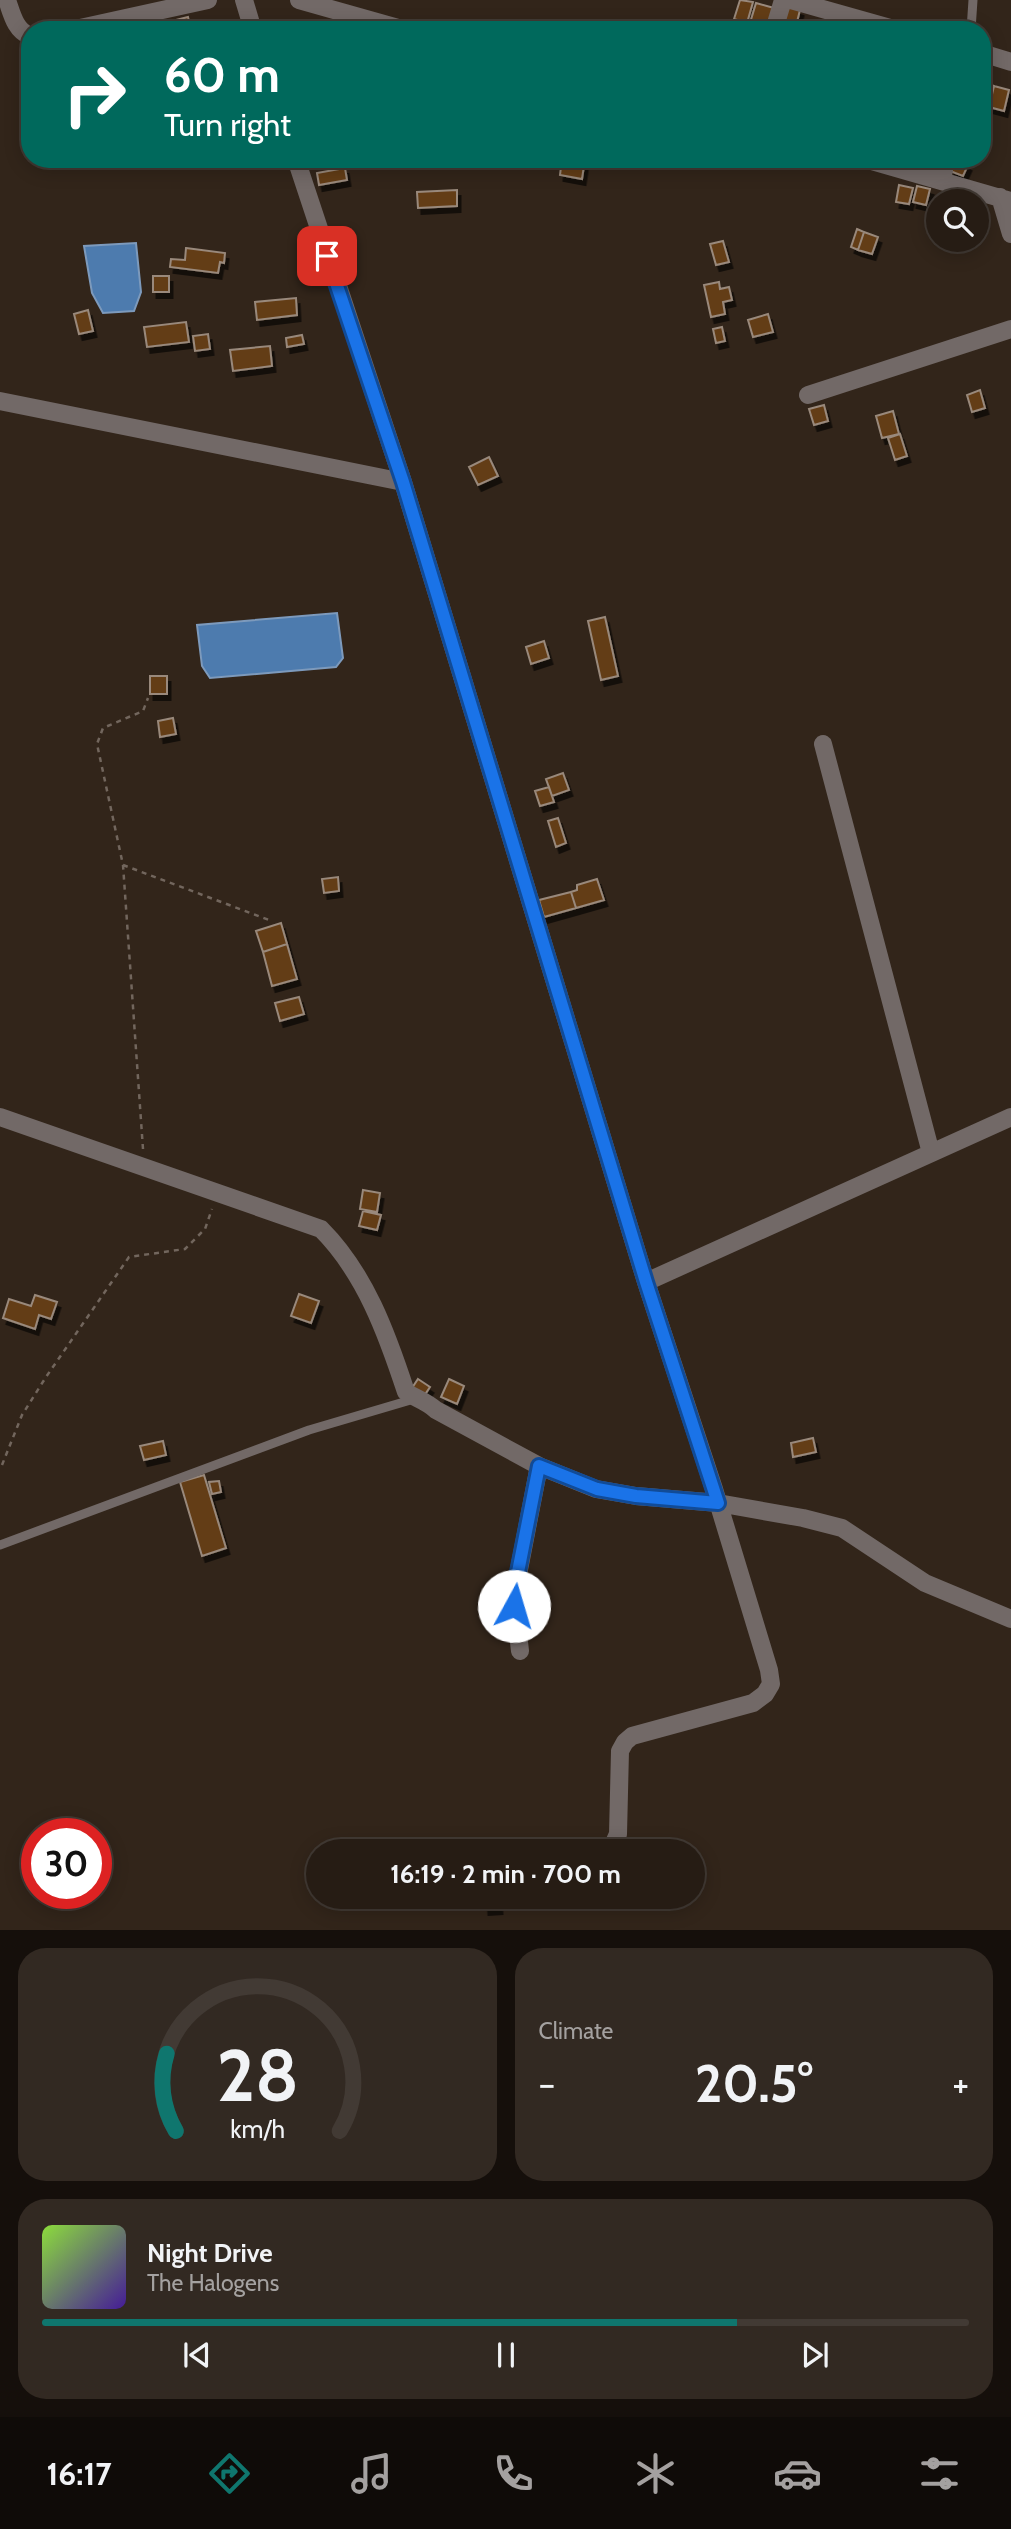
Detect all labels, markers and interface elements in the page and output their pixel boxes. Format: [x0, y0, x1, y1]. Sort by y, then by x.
text: 60 m [164, 45, 280, 104]
icon: right [49, 49, 140, 140]
text: Turn right [164, 105, 291, 144]
map controls [926, 189, 989, 252]
button: search [926, 189, 989, 252]
pin [297, 226, 357, 286]
icon: arrive [308, 237, 346, 275]
position arrow [477, 1569, 551, 1643]
speed limit sign: 30 [21, 1818, 112, 1909]
text: 16:19 · 2 min · 700 m [390, 1858, 621, 1890]
text: Climate [539, 2017, 613, 2045]
text: 28 [216, 2031, 298, 2119]
text: 20.5° [695, 2052, 813, 2115]
text: − [539, 2060, 555, 2107]
text: + [952, 2060, 969, 2107]
text: km/h [230, 2113, 285, 2143]
text: Night Drive [147, 2237, 273, 2269]
text: The Halogens [147, 2269, 279, 2297]
icon: previous [178, 2336, 216, 2374]
icon: pause [487, 2336, 525, 2374]
icon: next [796, 2336, 834, 2374]
icon: directions [205, 2449, 254, 2498]
icon: music [347, 2449, 396, 2498]
icon: phone [489, 2449, 538, 2498]
icon: climate [631, 2449, 680, 2498]
icon: car [773, 2449, 822, 2498]
icon: filters [915, 2449, 964, 2498]
text: 16:17 [47, 2454, 112, 2493]

